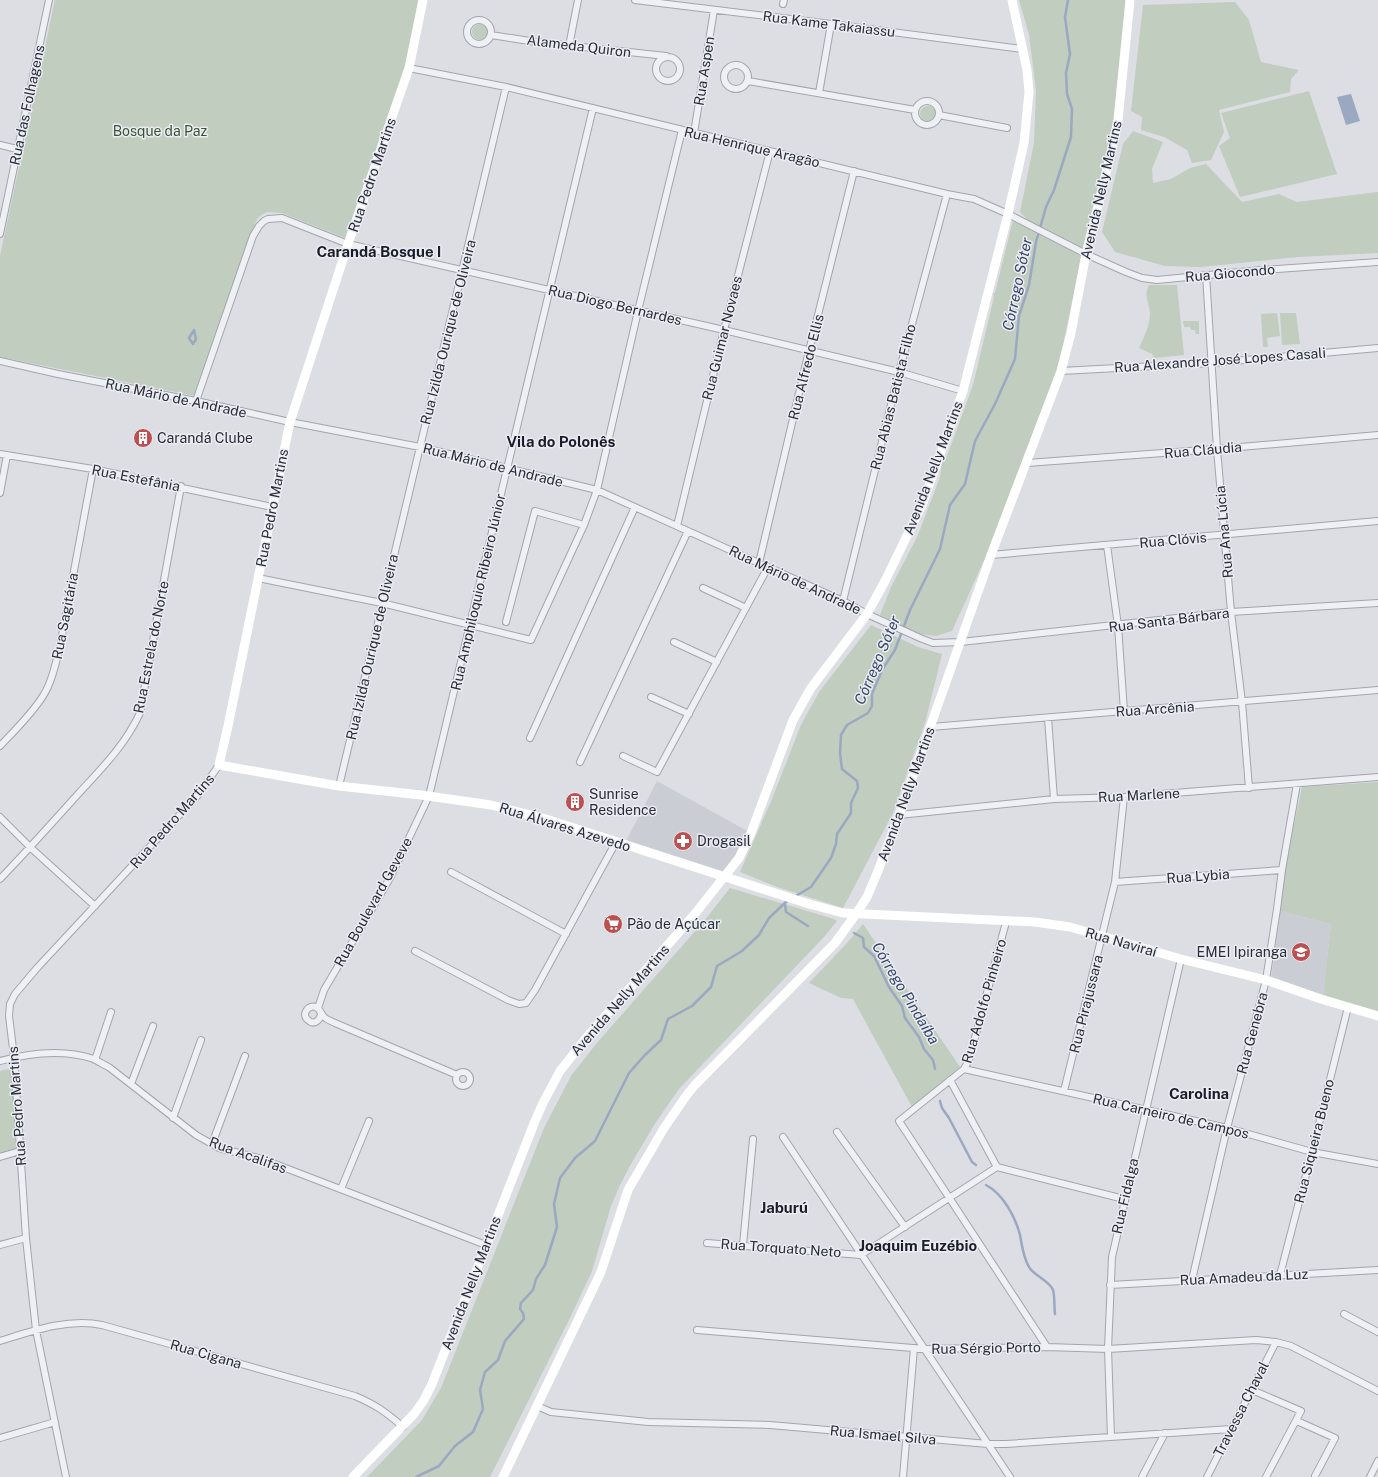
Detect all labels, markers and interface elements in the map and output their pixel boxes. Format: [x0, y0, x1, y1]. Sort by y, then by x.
street label: Rua Kame Takaiassu [762, 8, 896, 40]
street label: Alameda Quiron [526, 32, 632, 60]
street label: Rua Aspen [691, 35, 717, 107]
street label: Rua das Folhagens [6, 43, 48, 167]
street label: Rua Pedro Martins [345, 116, 399, 234]
street label: Avenida Nelly Martins [1077, 119, 1125, 261]
park label: Bosque da Paz [113, 123, 208, 139]
street label: Rua Henrique Aragão [682, 124, 822, 170]
water label: Córrego Sóter [999, 236, 1035, 332]
street label: Rua Izilda Ourique de Oliveira [417, 238, 479, 426]
district label: Carandá Bosque I [317, 243, 441, 260]
street label: Rua Giocondo [1184, 261, 1276, 285]
street label: Rua Guimar Novaes [699, 274, 745, 402]
street label: Rua Diogo Bernardes [547, 282, 683, 328]
street label: Rua Alfredo Ellis [785, 313, 827, 421]
street label: Rua Abias Batista Filho [867, 322, 919, 472]
street label: Rua Alexandre José Lopes Casali [1114, 345, 1326, 375]
street label: Rua Mário de Andrade [104, 375, 248, 421]
street label: Avenida Nelly Martins [900, 399, 966, 537]
building icon: Carandá Clube [132, 427, 154, 449]
place label: Carandá Clube [157, 430, 253, 446]
district label: Vila do Polonês [506, 433, 616, 450]
street label: Rua Cláudia [1163, 439, 1243, 461]
street label: Rua Mário de Andrade [421, 440, 565, 490]
street label: Rua Pedro Martins [253, 448, 291, 568]
street label: Rua Estefânia [90, 462, 182, 494]
street label: Rua Ana Lúcia [1212, 485, 1236, 579]
street label: Rua Amphiloquio Ribeiro Júnior [448, 492, 508, 692]
street label: Rua Clóvis [1139, 529, 1207, 551]
street label: Rua Mário de Andrade [726, 542, 864, 618]
street label: Rua Izilda Ourique de Oliveira [343, 553, 401, 741]
street label: Rua Sagitária [49, 571, 81, 661]
street label: Rua Estrela do Norte [130, 579, 172, 714]
street label: Rua Santa Bárbara [1108, 605, 1230, 635]
water label: Córrego Sóter [851, 613, 903, 707]
street label: Rua Arcênia [1115, 698, 1195, 720]
street label: Avenida Nelly Martins [874, 725, 938, 863]
street label: Rua Pedro Martins [127, 771, 217, 871]
street label: Rua Marlene [1098, 785, 1180, 805]
place label: Sunrise Residence [589, 786, 657, 818]
building icon: Sunrise Residence [564, 791, 586, 813]
street label: Rua Álvares Azevedo [497, 798, 633, 855]
pharmacy icon: Drogasil [672, 830, 694, 852]
place label: Drogasil [697, 833, 751, 849]
street label: Rua Boulevard Geveve [331, 835, 415, 969]
street label: Rua Lybia [1166, 866, 1230, 886]
supermarket icon: Pão de Açúcar [602, 913, 624, 935]
place label: Pão de Açúcar [627, 916, 720, 932]
street label: Rua Naviraí [1083, 924, 1159, 960]
street label: Rua Adolfo Pinheiro [959, 937, 1009, 1065]
water label: Córrego Pindaíba [869, 939, 943, 1047]
street label: Avenida Nelly Martins [567, 941, 673, 1059]
school or university icon: EMEI Ipiranga [1290, 941, 1312, 963]
place label: EMEI Ipiranga [1197, 944, 1287, 960]
street label: Rua Pirajussara [1066, 953, 1106, 1055]
street label: Rua Genebra [1233, 990, 1271, 1076]
street label: Rua Pedro Martins [5, 1046, 29, 1166]
street label: Rua Siqueira Bueno [1291, 1077, 1337, 1205]
district label: Carolina [1169, 1085, 1229, 1102]
street label: Rua Carneiro de Campos [1091, 1090, 1251, 1142]
street label: Rua Acalifas [207, 1134, 289, 1176]
street label: Rua Fidalga [1109, 1157, 1141, 1235]
district label: Jaburú [760, 1199, 808, 1216]
street label: Avenida Nelly Martins [438, 1214, 504, 1352]
street label: Rua Torquato Neto [720, 1236, 842, 1260]
district label: Joaquim Euzébio [859, 1237, 977, 1254]
street label: Rua Amadeu da Luz [1179, 1266, 1309, 1288]
street label: Rua Cigana [168, 1336, 244, 1372]
street label: Rua Sérgio Porto [931, 1339, 1041, 1357]
street label: Travessa Chaval [1210, 1359, 1272, 1459]
street label: Rua Ismael Silva [829, 1422, 937, 1448]

